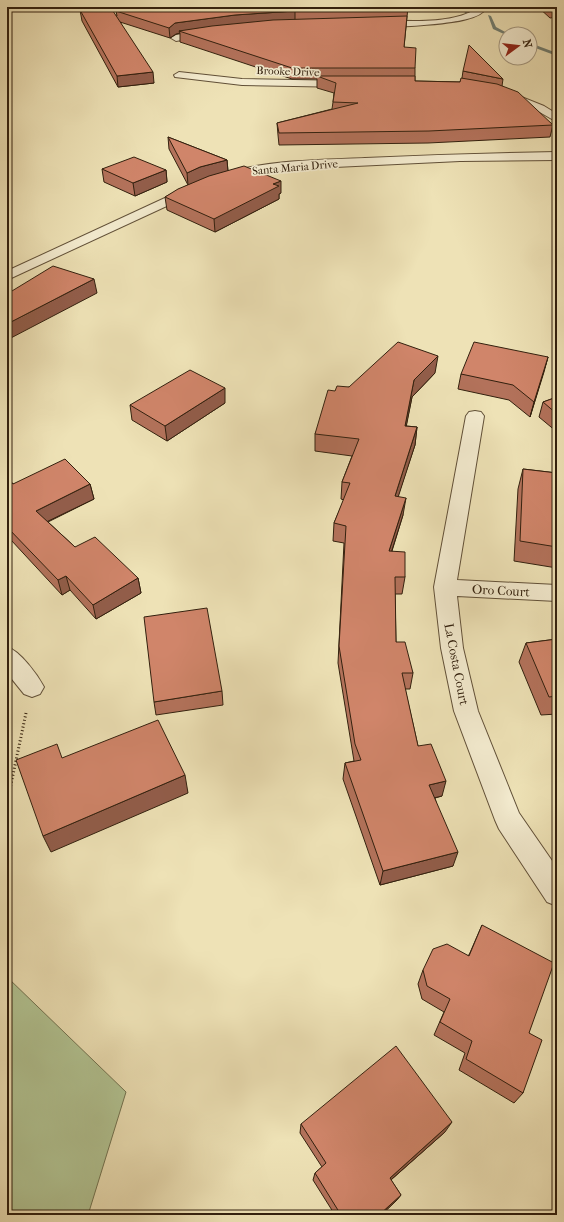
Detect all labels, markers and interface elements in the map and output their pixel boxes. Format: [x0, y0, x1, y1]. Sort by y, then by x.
north arrow [498, 26, 538, 66]
text: N [520, 38, 535, 50]
street label: Brooke Drive [256, 64, 320, 79]
street label: Santa Maria Drive [252, 157, 339, 178]
street label: Oro Court [472, 581, 531, 600]
street label: La Costa Court [441, 622, 472, 707]

